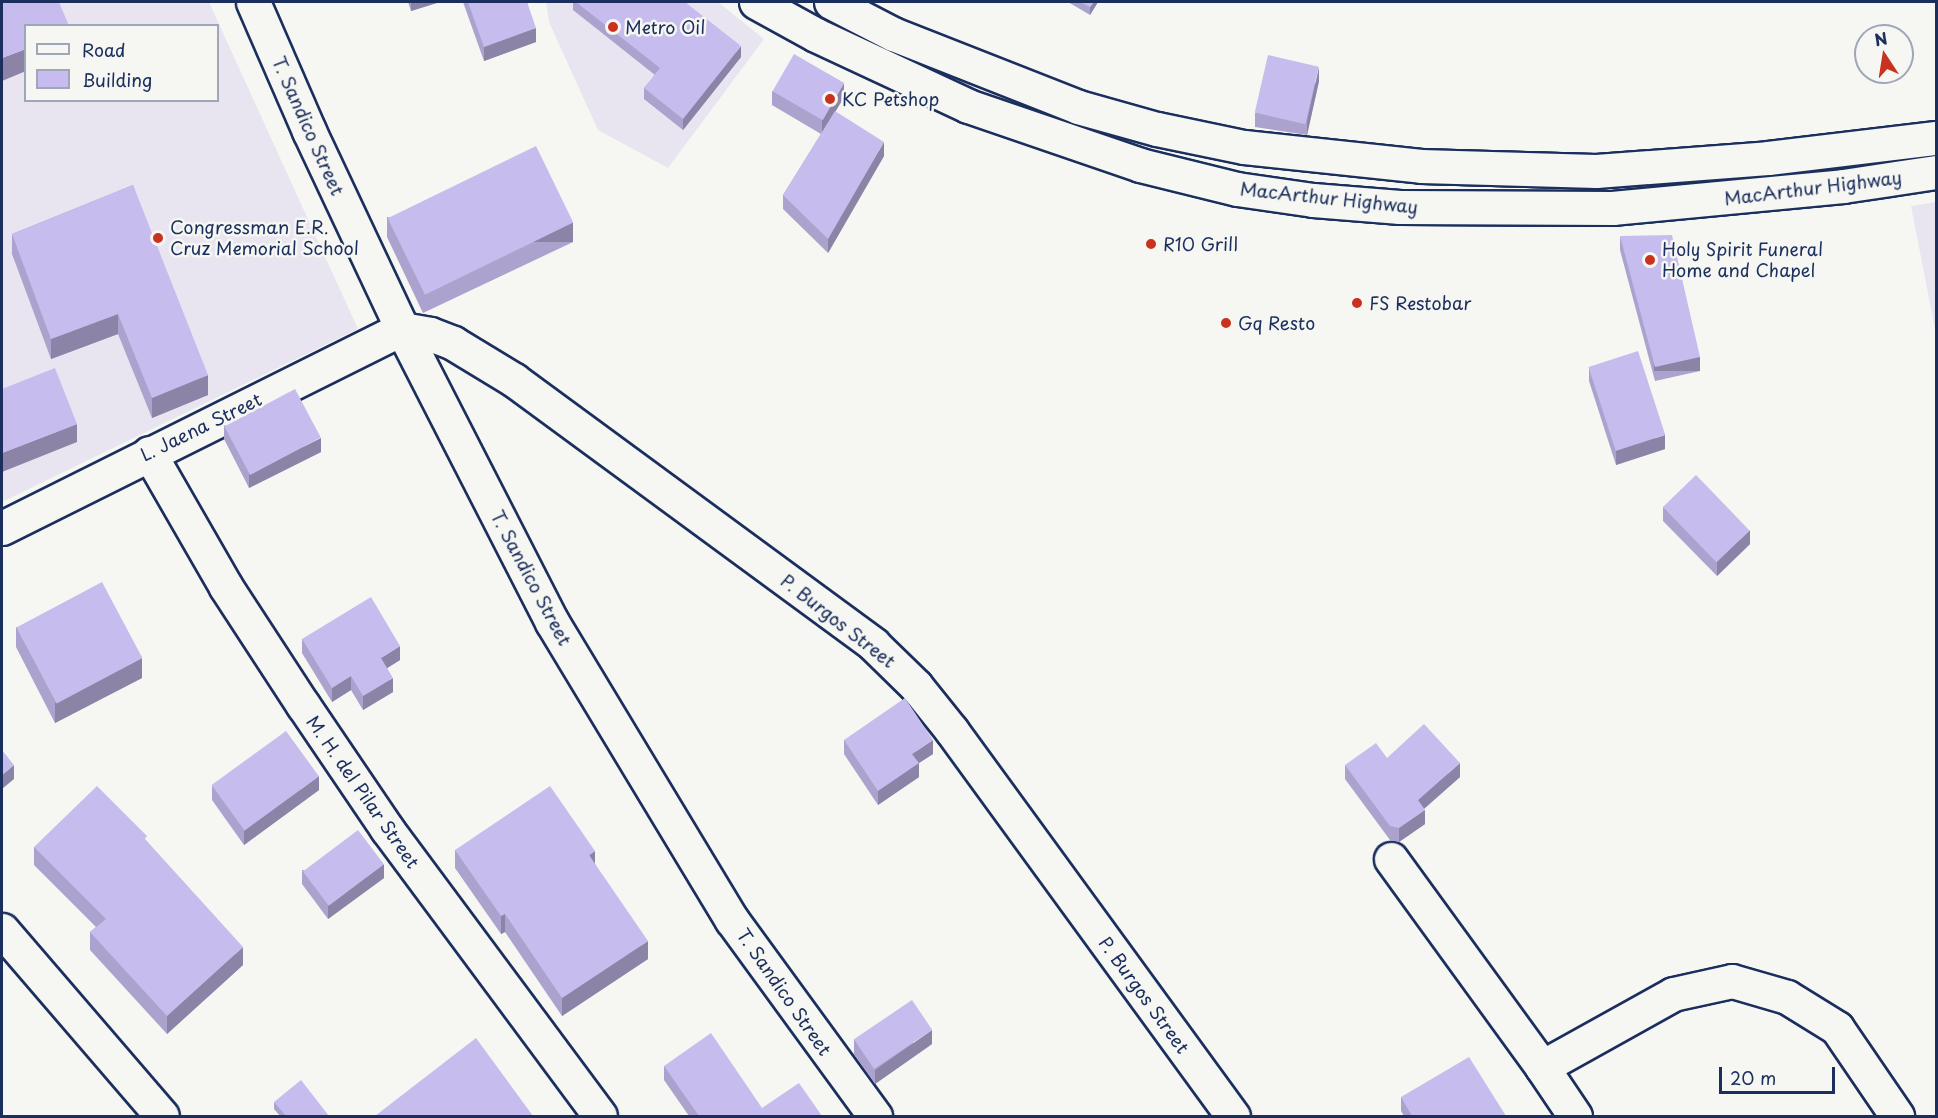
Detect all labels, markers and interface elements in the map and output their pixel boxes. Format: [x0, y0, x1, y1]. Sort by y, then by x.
place label: Metro Oil [625, 16, 707, 38]
marker: Metro Oil [606, 20, 620, 34]
legend [24, 24, 219, 102]
north arrow [1854, 24, 1914, 84]
text: N [1872, 25, 1889, 51]
text: Road [82, 36, 126, 63]
street label: T. Sandico Street [268, 53, 348, 199]
text: Building [82, 66, 152, 93]
place label: KC Petshop [842, 88, 941, 110]
marker: KC Petshop [823, 92, 837, 106]
street label: MacArthur Highway [1723, 166, 1903, 210]
street label: MacArthur Highway [1239, 178, 1419, 218]
place label: Congressman E.R. Cruz Memorial School [170, 217, 362, 260]
marker: Congressman E.R. Cruz Memorial School [151, 231, 165, 245]
place label: R10 Grill [1163, 233, 1240, 255]
marker: R10 Grill [1144, 237, 1158, 251]
place label: Holy Spirit Funeral Home and Chapel [1662, 239, 1826, 282]
marker: Holy Spirit Funeral Home and Chapel [1643, 253, 1657, 267]
place label: FS Restobar [1369, 292, 1473, 314]
marker: FS Restobar [1350, 296, 1364, 310]
place label: Gq Resto [1238, 312, 1317, 334]
marker: Gq Resto [1219, 316, 1233, 330]
street label: L. Jaena Street [137, 388, 265, 466]
street label: T. Sandico Street [486, 507, 576, 649]
street label: P. Burgos Street [776, 570, 900, 672]
street label: M. H. del Pilar Street [302, 711, 424, 873]
street label: T. Sandico Street [732, 924, 836, 1060]
street label: P. Burgos Street [1094, 932, 1194, 1058]
scale bar [1722, 1055, 1838, 1093]
text: 20 m [1730, 1064, 1776, 1091]

